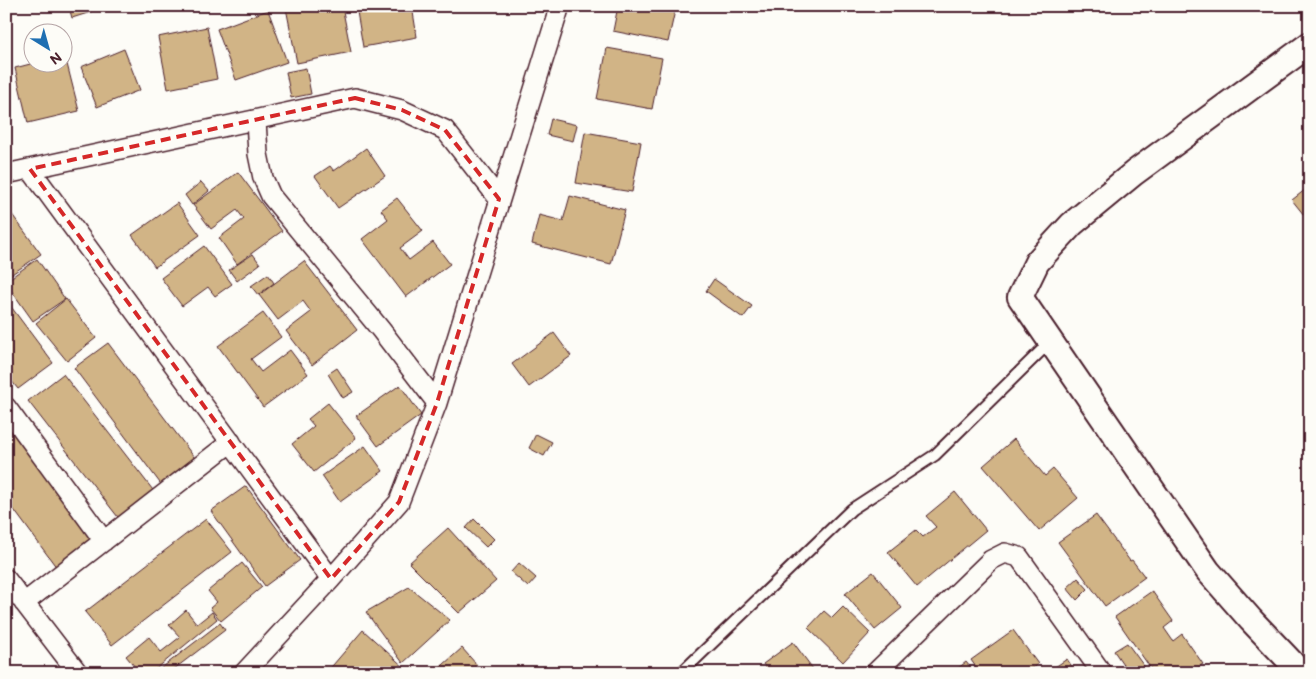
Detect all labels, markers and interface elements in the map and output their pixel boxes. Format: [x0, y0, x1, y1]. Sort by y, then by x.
north arrow [22, 22, 72, 72]
text: N [46, 48, 65, 68]

